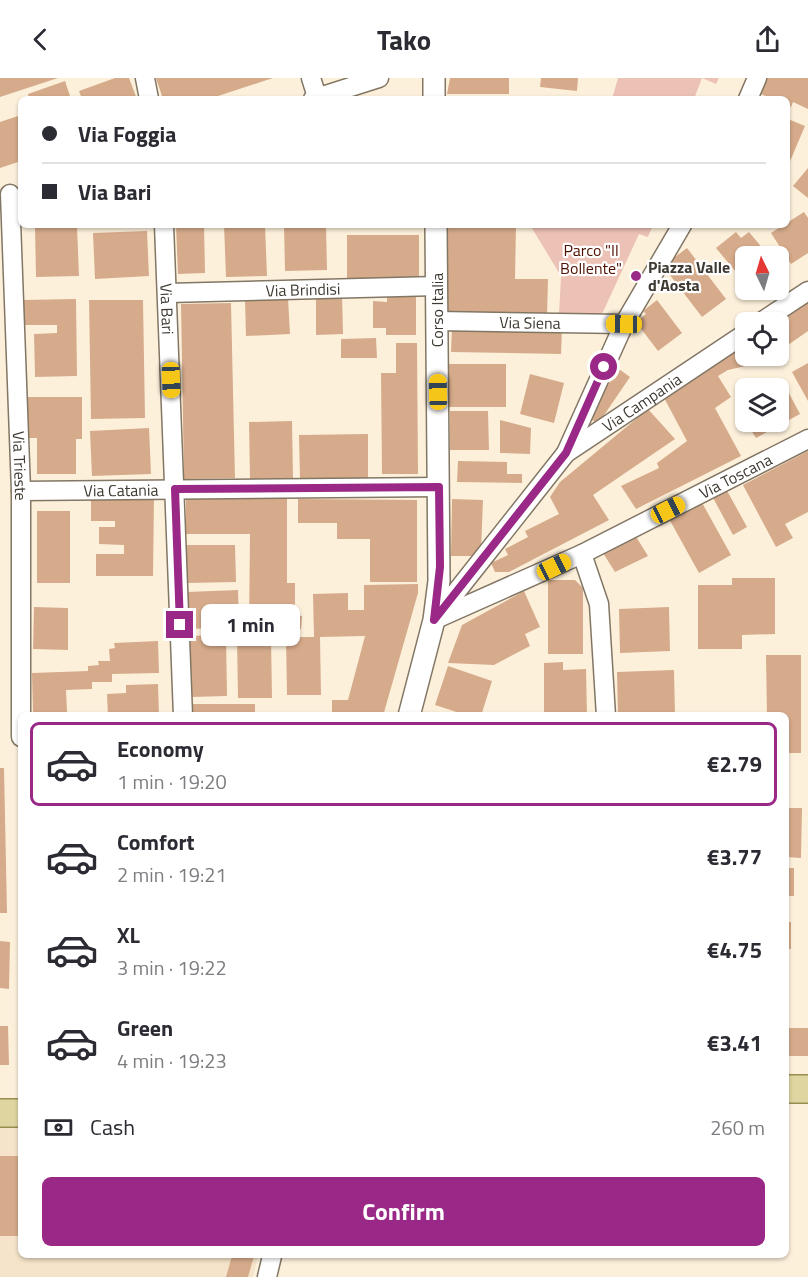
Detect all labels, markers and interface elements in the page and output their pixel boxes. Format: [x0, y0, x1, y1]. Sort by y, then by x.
text: Tako [377, 19, 431, 60]
icon: back [24, 23, 57, 56]
icon: share [751, 23, 784, 56]
text: Via Foggia [78, 117, 176, 151]
text: Via Bari [78, 175, 152, 209]
park label: Parco "Il Bollente" [560, 238, 622, 280]
north arrow [735, 246, 789, 300]
map controls [735, 246, 789, 432]
place label: Piazza Valle d'Aosta [648, 255, 730, 297]
marker: Piazza Valle d'Aosta [629, 269, 643, 283]
street label: Corso Italia [425, 273, 449, 347]
street label: Via Brindisi [265, 277, 341, 302]
street label: Via Bari [154, 283, 180, 335]
street label: Via Siena [499, 310, 561, 335]
button: locate [735, 312, 789, 366]
car [606, 315, 642, 333]
route start [590, 353, 617, 380]
car [161, 362, 181, 398]
street label: Via Campania [597, 367, 686, 438]
car [429, 374, 447, 410]
button: layers [735, 378, 789, 432]
street label: Via Trieste [7, 431, 33, 501]
street label: Via Toscana [695, 447, 776, 504]
street label: Via Catania [83, 478, 159, 502]
car [648, 494, 688, 526]
car [534, 551, 574, 583]
callout: 1 min [201, 604, 300, 646]
text: 1 min [226, 609, 275, 640]
route end [166, 611, 193, 638]
text: Economy [117, 732, 204, 766]
icon: car [45, 737, 99, 791]
text: €2.79 [707, 747, 762, 781]
text: 1 min · 19:20 [117, 766, 227, 797]
text: Comfort [117, 825, 195, 859]
icon: car [45, 830, 99, 884]
text: €3.77 [707, 840, 762, 874]
text: 2 min · 19:21 [117, 859, 227, 890]
text: XL [117, 918, 140, 952]
icon: car [45, 923, 99, 977]
text: €4.75 [707, 933, 762, 967]
text: 3 min · 19:22 [117, 952, 227, 983]
text: Green [117, 1011, 173, 1045]
icon: car [45, 1016, 99, 1070]
text: €3.41 [707, 1026, 762, 1060]
text: 4 min · 19:23 [117, 1045, 227, 1076]
text: Cash [90, 1110, 135, 1144]
icon: cash [42, 1111, 75, 1144]
text: 260 m [710, 1112, 765, 1143]
button: Confirm [42, 1177, 765, 1246]

